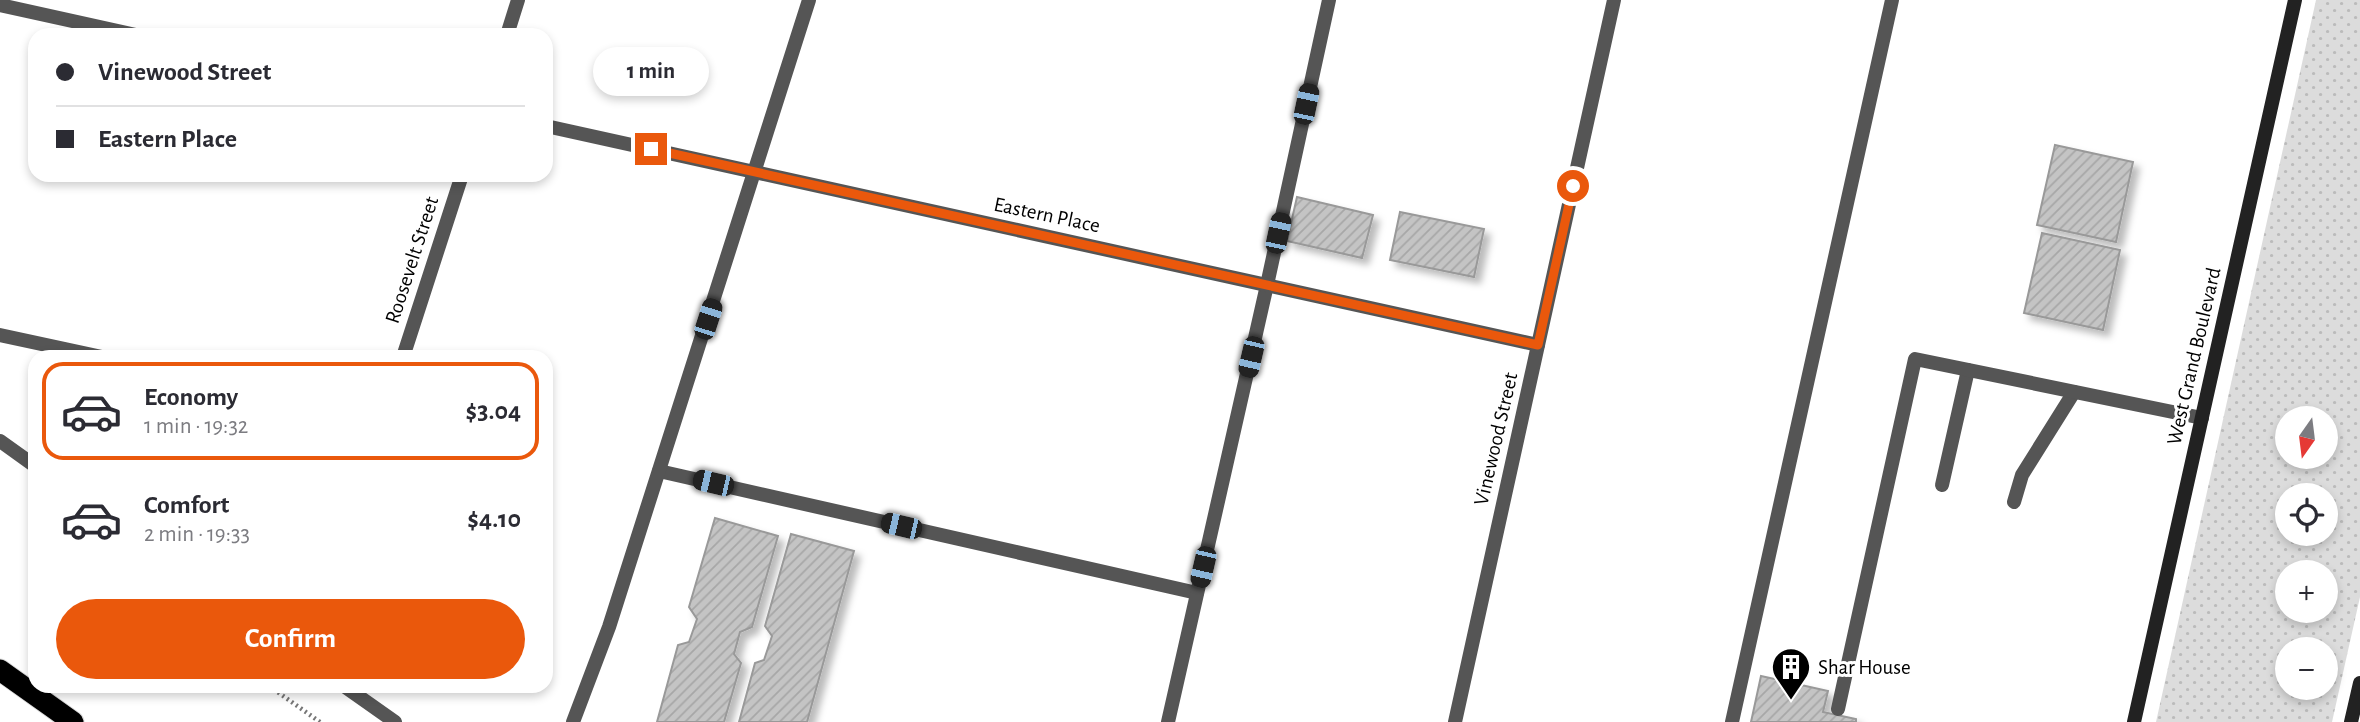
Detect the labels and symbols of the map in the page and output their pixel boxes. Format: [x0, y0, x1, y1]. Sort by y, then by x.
callout: 1 min [593, 47, 709, 96]
car [1292, 81, 1321, 127]
route end [635, 133, 667, 165]
route start [1557, 170, 1589, 202]
street label: Roosevelt Street [382, 194, 442, 326]
street label: Eastern Place [992, 194, 1102, 236]
car [1264, 210, 1293, 256]
street label: West Grand Boulevard [2163, 265, 2225, 447]
car [692, 296, 725, 342]
car [1237, 334, 1266, 380]
street label: Vinewood Street [1471, 370, 1522, 507]
north arrow [2275, 406, 2338, 469]
car [691, 468, 736, 498]
car [879, 511, 924, 541]
car [1189, 544, 1218, 590]
building icon: Shar House [1770, 646, 1812, 701]
place label: Shar House [1818, 657, 1911, 678]

